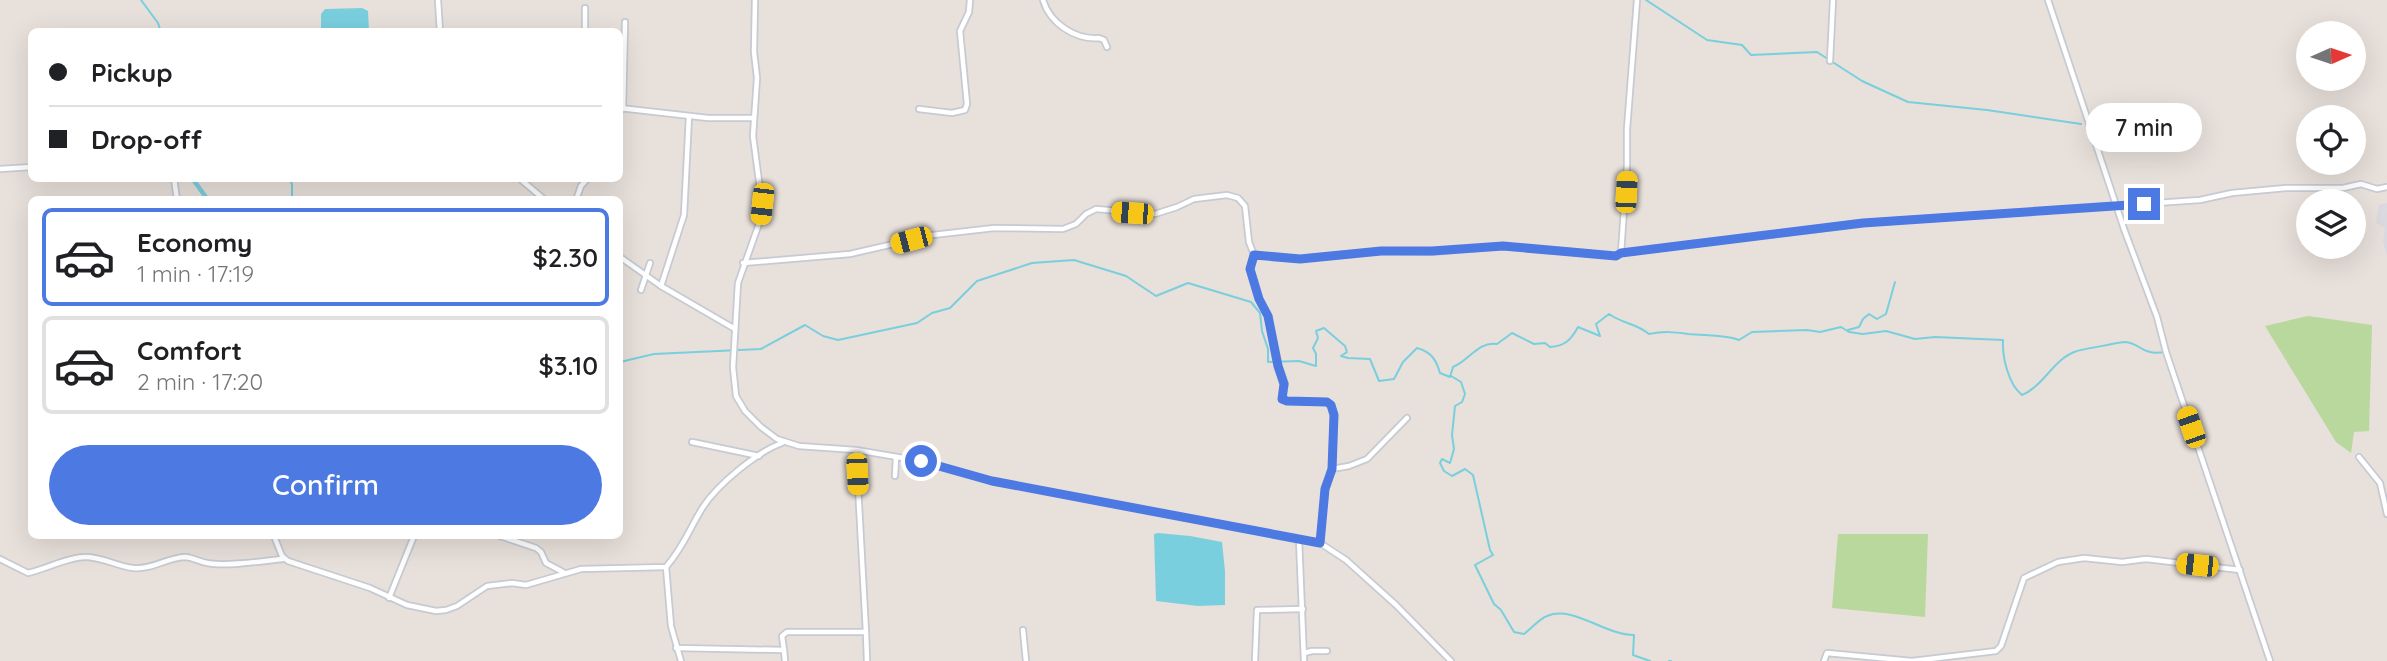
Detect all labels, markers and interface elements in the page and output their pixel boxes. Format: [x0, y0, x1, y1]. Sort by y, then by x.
north arrow [2296, 21, 2366, 91]
map controls [2296, 21, 2366, 259]
text: Pickup [91, 56, 173, 89]
callout: 7 min [2086, 102, 2202, 152]
button: locate [2296, 105, 2366, 175]
text: 7 min [2115, 113, 2173, 142]
text: Drop-off [91, 123, 202, 156]
car [1615, 170, 1638, 214]
car [750, 182, 775, 226]
route end [2128, 188, 2160, 220]
button: layers [2296, 189, 2366, 259]
car [1111, 201, 1154, 225]
car [888, 224, 935, 256]
icon: car [53, 226, 116, 289]
text: Economy [137, 226, 252, 259]
text: $2.30 [533, 241, 598, 274]
text: 1 min · 17:19 [137, 259, 254, 288]
icon: car [53, 334, 116, 397]
text: Comfort [137, 334, 242, 367]
text: $3.10 [539, 349, 598, 382]
text: 2 min · 17:20 [137, 367, 263, 396]
car [2175, 404, 2208, 450]
button: Confirm [49, 445, 602, 525]
route start [905, 445, 937, 477]
car [846, 452, 869, 496]
car [2176, 552, 2219, 578]

